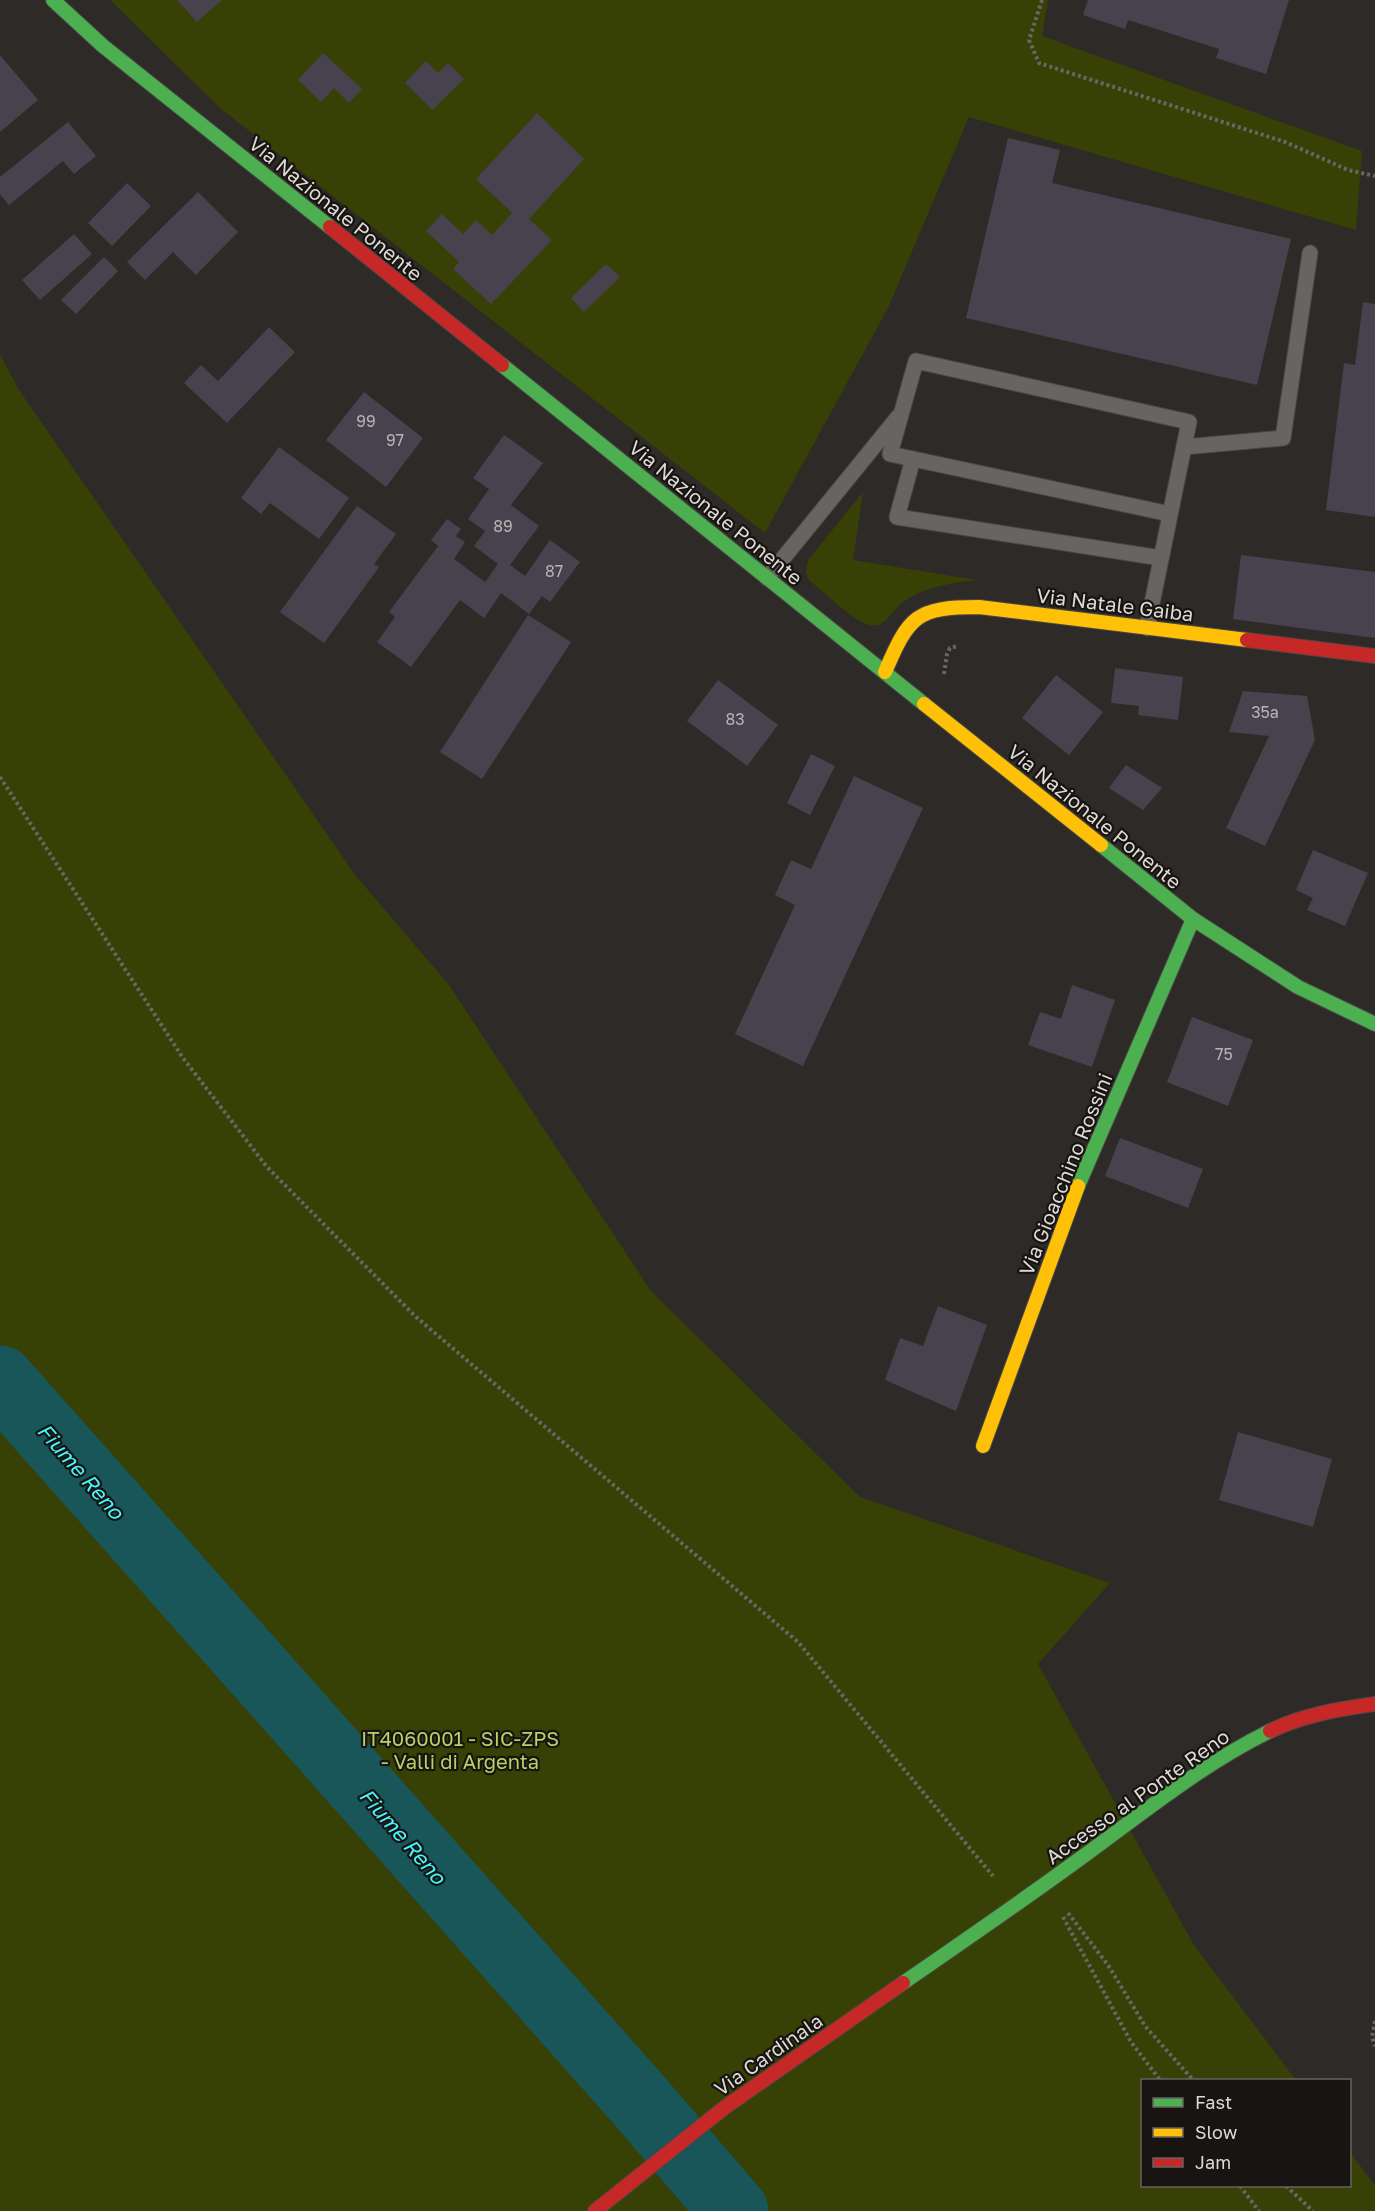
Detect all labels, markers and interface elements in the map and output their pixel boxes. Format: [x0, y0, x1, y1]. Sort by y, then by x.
street label: Via Nazionale Ponente [245, 131, 427, 285]
house number: 99 [356, 411, 376, 431]
house number: 97 [386, 430, 404, 450]
street label: Via Nazionale Ponente [625, 435, 807, 589]
house number: 89 [493, 516, 513, 536]
house number: 87 [545, 561, 563, 581]
street label: Via Natale Gaiba [1035, 582, 1195, 626]
house number: 35a [1251, 702, 1279, 722]
house number: 83 [725, 709, 745, 729]
street label: Via Nazionale Ponente [1004, 739, 1186, 893]
house number: 75 [1215, 1044, 1233, 1064]
street label: Via Gioacchino Rossini [1013, 1069, 1117, 1279]
water label: Fiume Reno [32, 1418, 131, 1525]
street label: Accesso al Ponte Reno [1041, 1724, 1233, 1868]
park label: IT4060001 - SIC-ZPS - Valli di Argenta [361, 1726, 559, 1773]
water label: Fiume Reno [354, 1783, 453, 1890]
street label: Via Cardinala [709, 2008, 827, 2100]
legend [1141, 2079, 1351, 2187]
text: Fast [1195, 2091, 1232, 2113]
text: Slow [1195, 2121, 1238, 2143]
text: Jam [1195, 2151, 1231, 2173]

